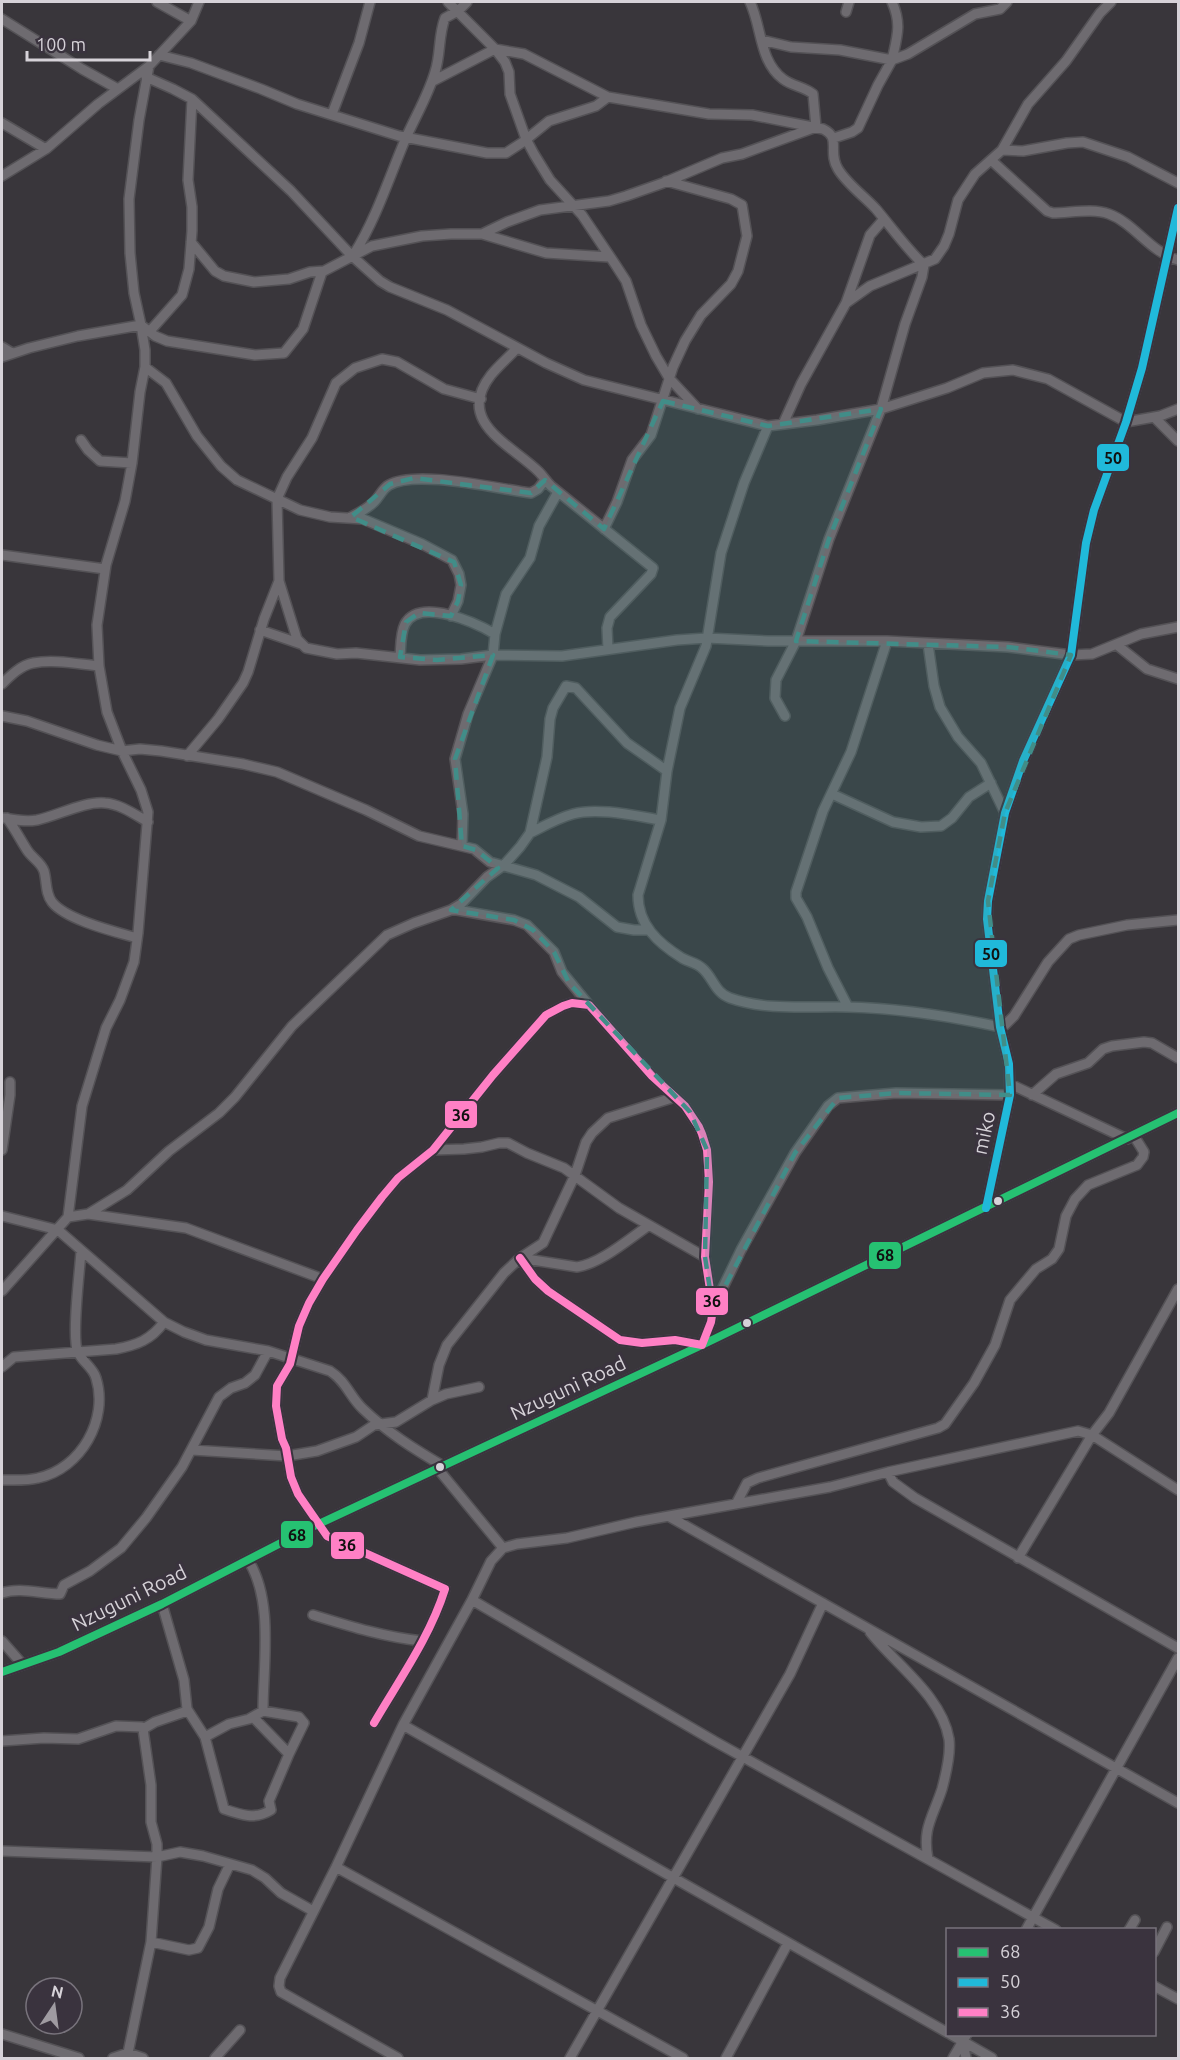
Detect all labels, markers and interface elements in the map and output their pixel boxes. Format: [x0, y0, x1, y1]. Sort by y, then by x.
scale bar [27, 24, 150, 62]
text: 100 m [36, 34, 86, 54]
line badge: 50 [1096, 443, 1130, 472]
text: 50 [1104, 449, 1122, 467]
line badge: 50 [974, 939, 1008, 968]
text: 50 [982, 945, 1000, 963]
line badge: 36 [444, 1100, 478, 1129]
text: 36 [452, 1106, 470, 1124]
street label: miko [968, 1109, 999, 1157]
unlabelled marker [992, 1195, 1004, 1207]
line badge: 68 [868, 1241, 902, 1270]
text: 68 [876, 1246, 894, 1264]
line badge: 36 [695, 1287, 729, 1316]
text: 36 [703, 1292, 721, 1310]
unlabelled marker [741, 1317, 753, 1329]
street label: Nzuguni Road [506, 1351, 629, 1424]
unlabelled marker [434, 1461, 446, 1473]
line badge: 68 [280, 1520, 314, 1549]
text: 68 [288, 1526, 306, 1544]
line badge: 36 [330, 1531, 365, 1560]
text: 36 [338, 1536, 356, 1554]
street label: Nzuguni Road [68, 1560, 190, 1635]
legend [946, 1928, 1156, 2036]
text: 68 [1000, 1941, 1020, 1961]
text: 50 [1000, 1971, 1020, 1991]
north arrow [24, 1976, 84, 2036]
text: N [50, 1981, 65, 2001]
text: 36 [1000, 2001, 1020, 2021]

